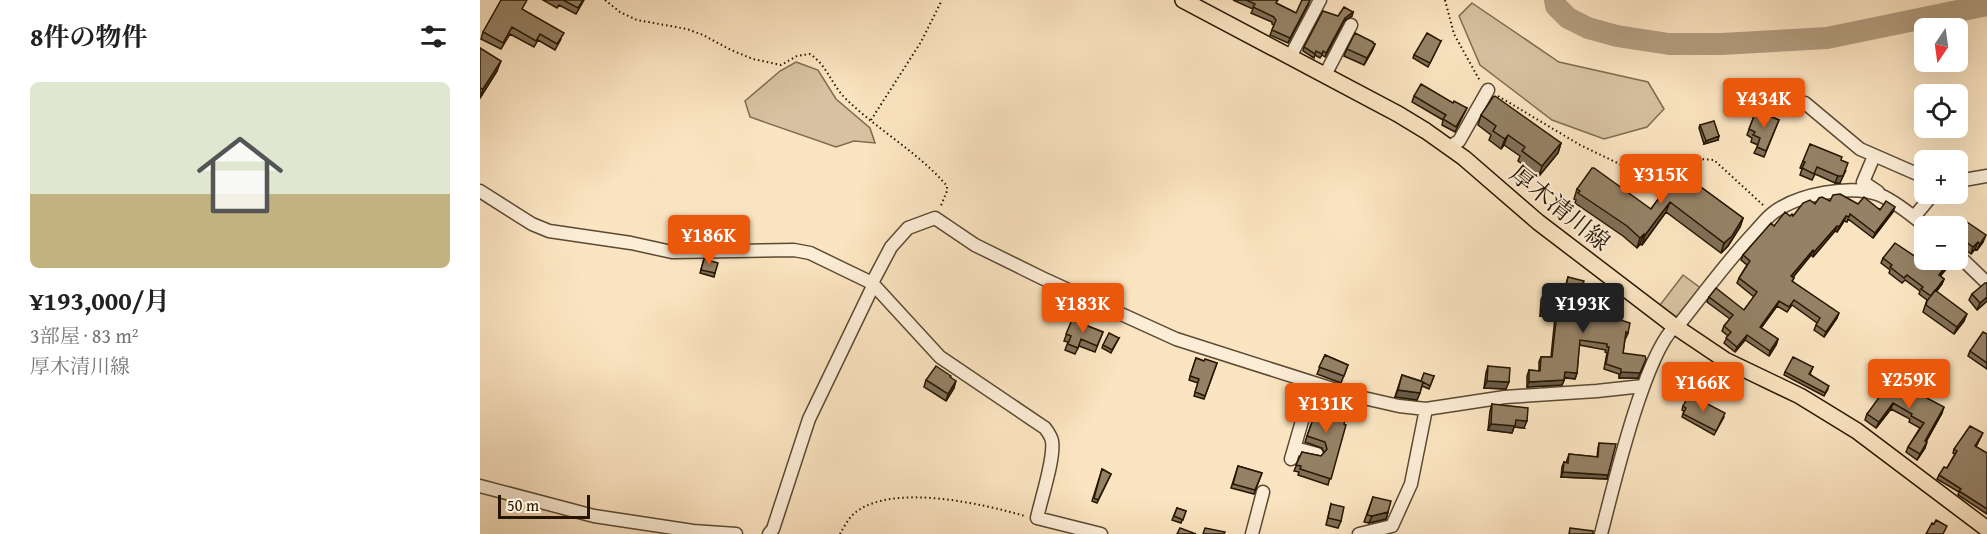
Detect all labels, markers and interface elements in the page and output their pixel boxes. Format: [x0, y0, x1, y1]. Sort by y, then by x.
text: 8件の物件 [30, 17, 147, 56]
north arrow [1914, 18, 1968, 72]
map controls [1914, 18, 1968, 270]
icon: filters [417, 20, 450, 53]
pin: ¥434K [1722, 78, 1806, 129]
text: ¥434K [1737, 83, 1791, 112]
button: locate [1914, 84, 1968, 138]
icon: home [186, 121, 294, 229]
button: + [1914, 150, 1968, 204]
pin: ¥315K [1619, 154, 1703, 205]
street label: 厚木清川線 [1503, 156, 1618, 259]
text: ¥315K [1634, 159, 1688, 188]
pin: ¥186K [667, 215, 751, 266]
button: − [1914, 216, 1968, 270]
text: ¥186K [682, 220, 736, 249]
text: ¥193,000/月 [30, 281, 170, 320]
pin: ¥183K [1041, 283, 1125, 334]
pin: ¥193K [1541, 283, 1625, 334]
text: ¥183K [1056, 288, 1110, 317]
text: ¥193K [1556, 288, 1610, 317]
text: 3部屋 · 83 m² [30, 321, 139, 350]
text: 厚木清川線 [30, 351, 130, 380]
pin: ¥259K [1867, 359, 1951, 410]
pin: ¥166K [1661, 362, 1745, 413]
text: ¥259K [1882, 364, 1936, 393]
text: ¥166K [1676, 367, 1730, 396]
pin: ¥131K [1284, 383, 1368, 434]
text: ¥131K [1299, 388, 1353, 417]
scale bar [498, 492, 590, 520]
text: 50 m [507, 493, 539, 517]

